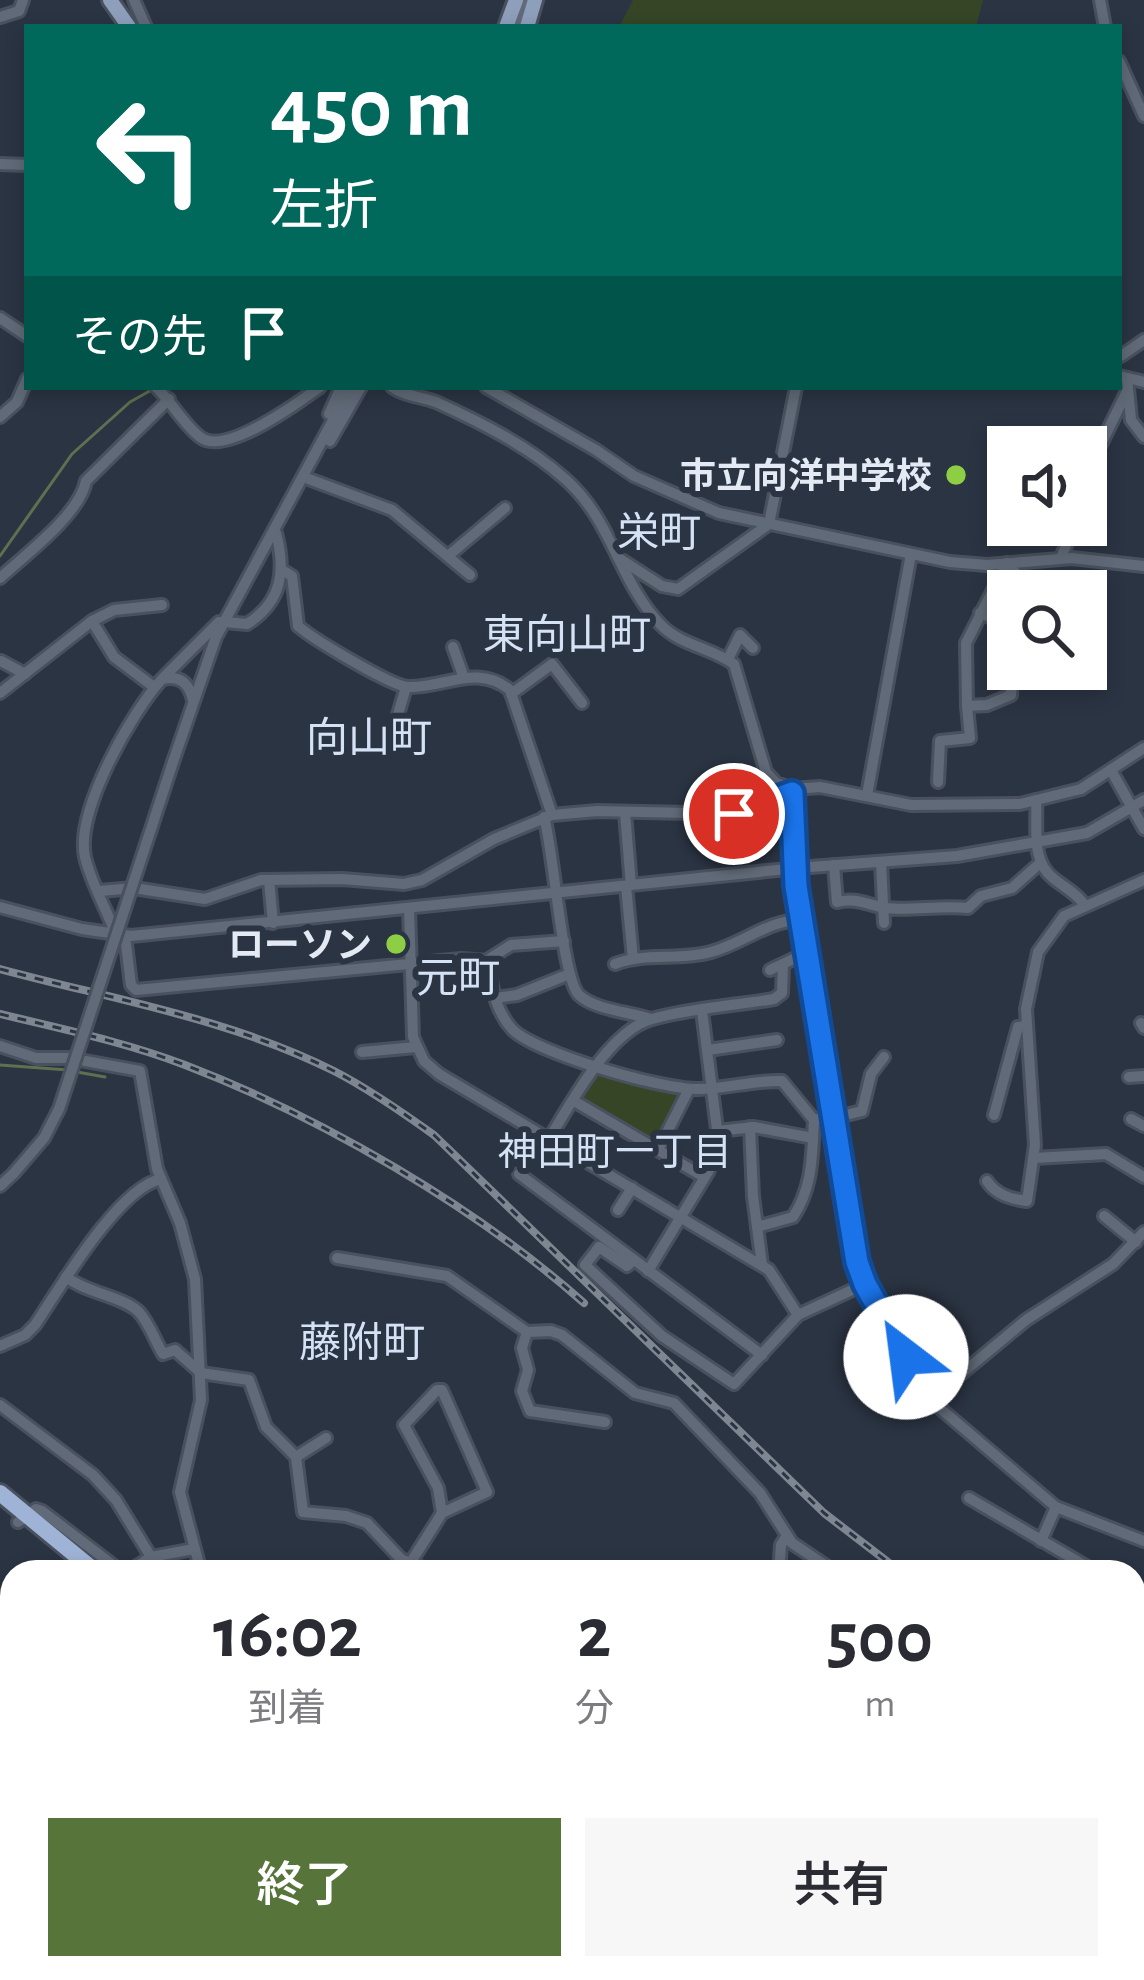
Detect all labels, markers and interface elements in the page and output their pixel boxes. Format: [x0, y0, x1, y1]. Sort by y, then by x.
text: 450 m [270, 68, 473, 152]
icon: left [72, 72, 228, 228]
text: 左折 [270, 181, 378, 235]
icon: arrive [231, 300, 297, 366]
text: その先 [72, 316, 207, 361]
map controls [987, 426, 1107, 690]
button: sound [987, 426, 1107, 546]
place label: 市立向洋中学校 [680, 457, 932, 495]
marker: 市立向洋中学校 [943, 462, 969, 488]
district label: 栄町 [617, 511, 701, 555]
button: search [987, 570, 1107, 690]
district label: 東向山町 [483, 613, 651, 657]
district label: 向山町 [306, 716, 432, 760]
pin [683, 763, 785, 865]
icon: arrive [701, 781, 767, 847]
place label: ローソン [228, 928, 372, 964]
marker: ローソン [383, 931, 409, 957]
district label: 元町 [416, 958, 500, 1000]
district label: 神田町一丁目 [498, 1132, 732, 1173]
position arrow [843, 1294, 969, 1420]
district label: 藤附町 [299, 1321, 425, 1365]
text: 16:02 [213, 1598, 362, 1670]
text: 2 [577, 1598, 611, 1670]
text: 500 [827, 1603, 933, 1675]
text: m [864, 1685, 895, 1724]
text: 到着 [248, 1690, 326, 1729]
text: 分 [575, 1690, 614, 1729]
button: 終了 [48, 1818, 561, 1956]
button: 共有 [585, 1818, 1098, 1956]

